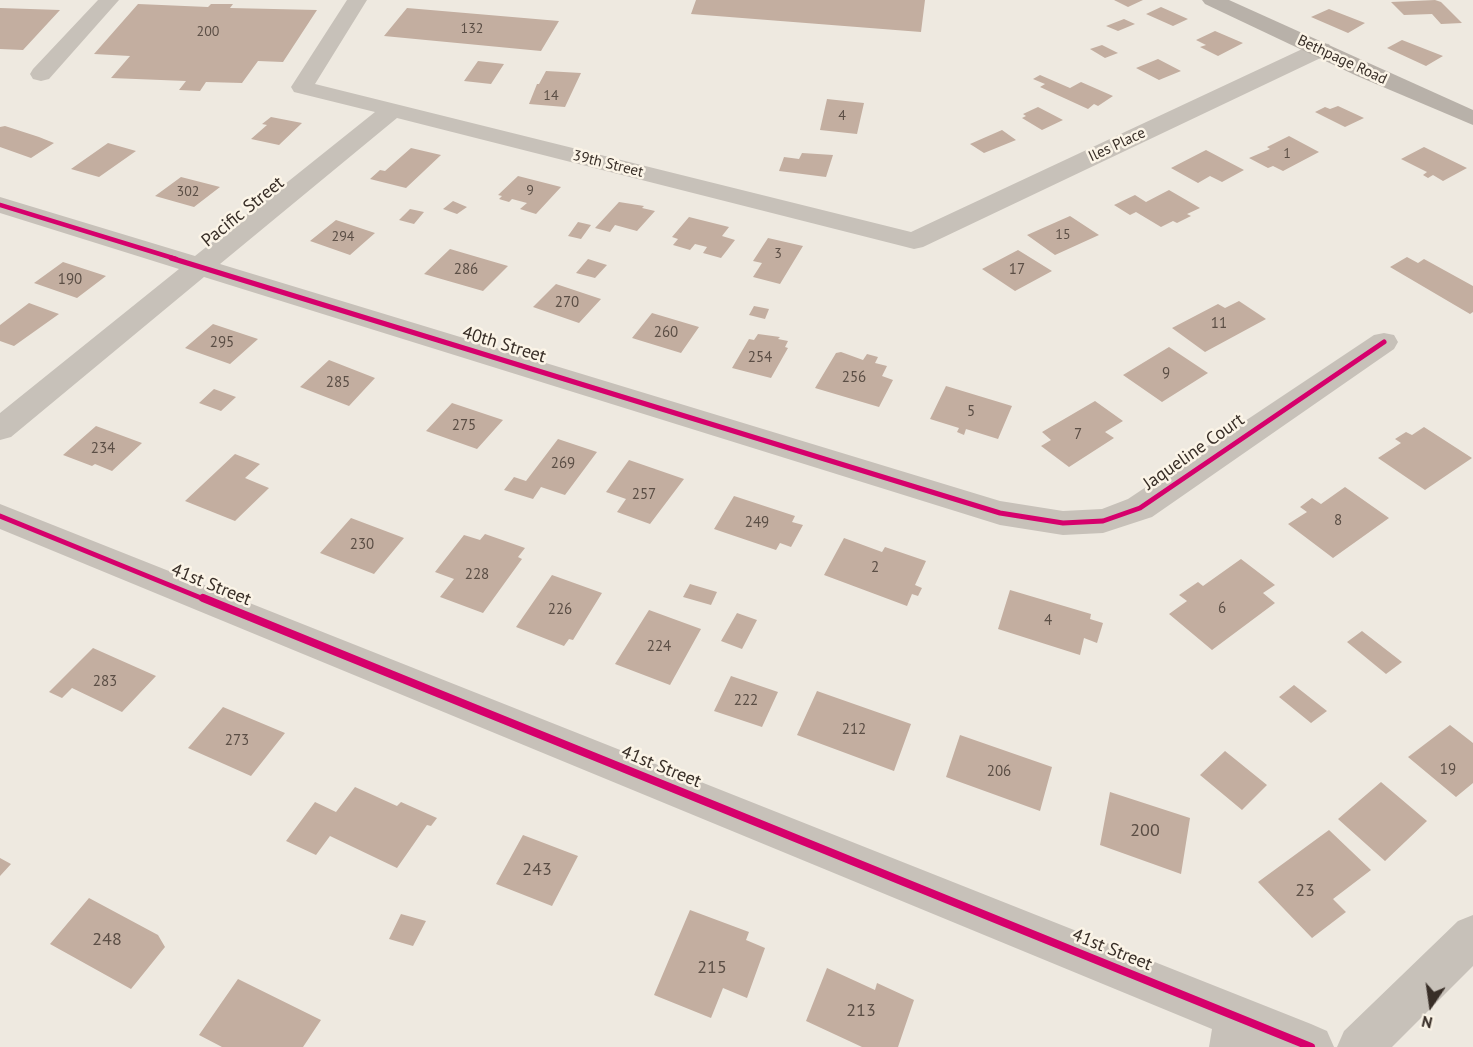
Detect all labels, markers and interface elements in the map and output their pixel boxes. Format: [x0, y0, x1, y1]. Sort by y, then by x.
house number: 132 [461, 21, 483, 37]
house number: 200 [197, 24, 219, 40]
street label: Bethpage Road [1294, 31, 1390, 89]
house number: 14 [543, 88, 559, 104]
house number: 4 [838, 108, 846, 124]
street label: Iles Place [1086, 124, 1148, 166]
house number: 1 [1283, 146, 1291, 162]
street label: 39th Street [571, 147, 645, 181]
street label: Pacific Street [197, 172, 289, 252]
house number: 9 [526, 183, 534, 199]
house number: 302 [177, 184, 199, 200]
house number: 15 [1055, 227, 1071, 243]
house number: 294 [332, 229, 354, 245]
house number: 3 [774, 246, 782, 262]
house number: 286 [454, 261, 478, 279]
house number: 17 [1009, 261, 1025, 279]
house number: 190 [58, 271, 82, 289]
house number: 270 [555, 294, 579, 312]
house number: 11 [1211, 315, 1227, 333]
street label: 40th Street [460, 322, 548, 368]
house number: 260 [654, 324, 678, 342]
house number: 295 [210, 334, 234, 352]
house number: 254 [748, 349, 772, 367]
house number: 9 [1162, 365, 1170, 383]
house number: 256 [842, 369, 866, 387]
house number: 285 [326, 374, 350, 392]
house number: 5 [967, 403, 975, 421]
street label: Jaqueline Court [1139, 409, 1249, 495]
house number: 275 [452, 417, 476, 435]
house number: 7 [1074, 426, 1082, 444]
house number: 234 [91, 440, 115, 458]
house number: 269 [551, 455, 575, 473]
house number: 257 [632, 486, 656, 504]
house number: 8 [1334, 512, 1342, 530]
house number: 249 [745, 514, 769, 532]
house number: 230 [350, 536, 374, 554]
street label: 41st Street [168, 559, 254, 611]
house number: 2 [871, 559, 879, 577]
house number: 228 [465, 566, 489, 584]
house number: 6 [1218, 600, 1226, 618]
house number: 226 [548, 601, 572, 619]
house number: 4 [1044, 612, 1052, 630]
house number: 224 [647, 638, 671, 656]
house number: 283 [93, 673, 117, 691]
house number: 222 [734, 692, 758, 710]
house number: 212 [842, 721, 866, 739]
house number: 273 [225, 732, 249, 750]
street label: 41st Street [618, 741, 704, 793]
house number: 19 [1440, 761, 1456, 779]
house number: 206 [987, 763, 1011, 781]
house number: 200 [1130, 820, 1160, 842]
house number: 243 [522, 859, 552, 881]
house number: 23 [1295, 880, 1315, 902]
street label: 41st Street [1069, 924, 1155, 976]
house number: 248 [92, 929, 122, 951]
house number: 215 [697, 957, 727, 979]
north arrow [1401, 975, 1461, 1035]
house number: 213 [846, 1000, 876, 1022]
text: N [1420, 1012, 1434, 1033]

